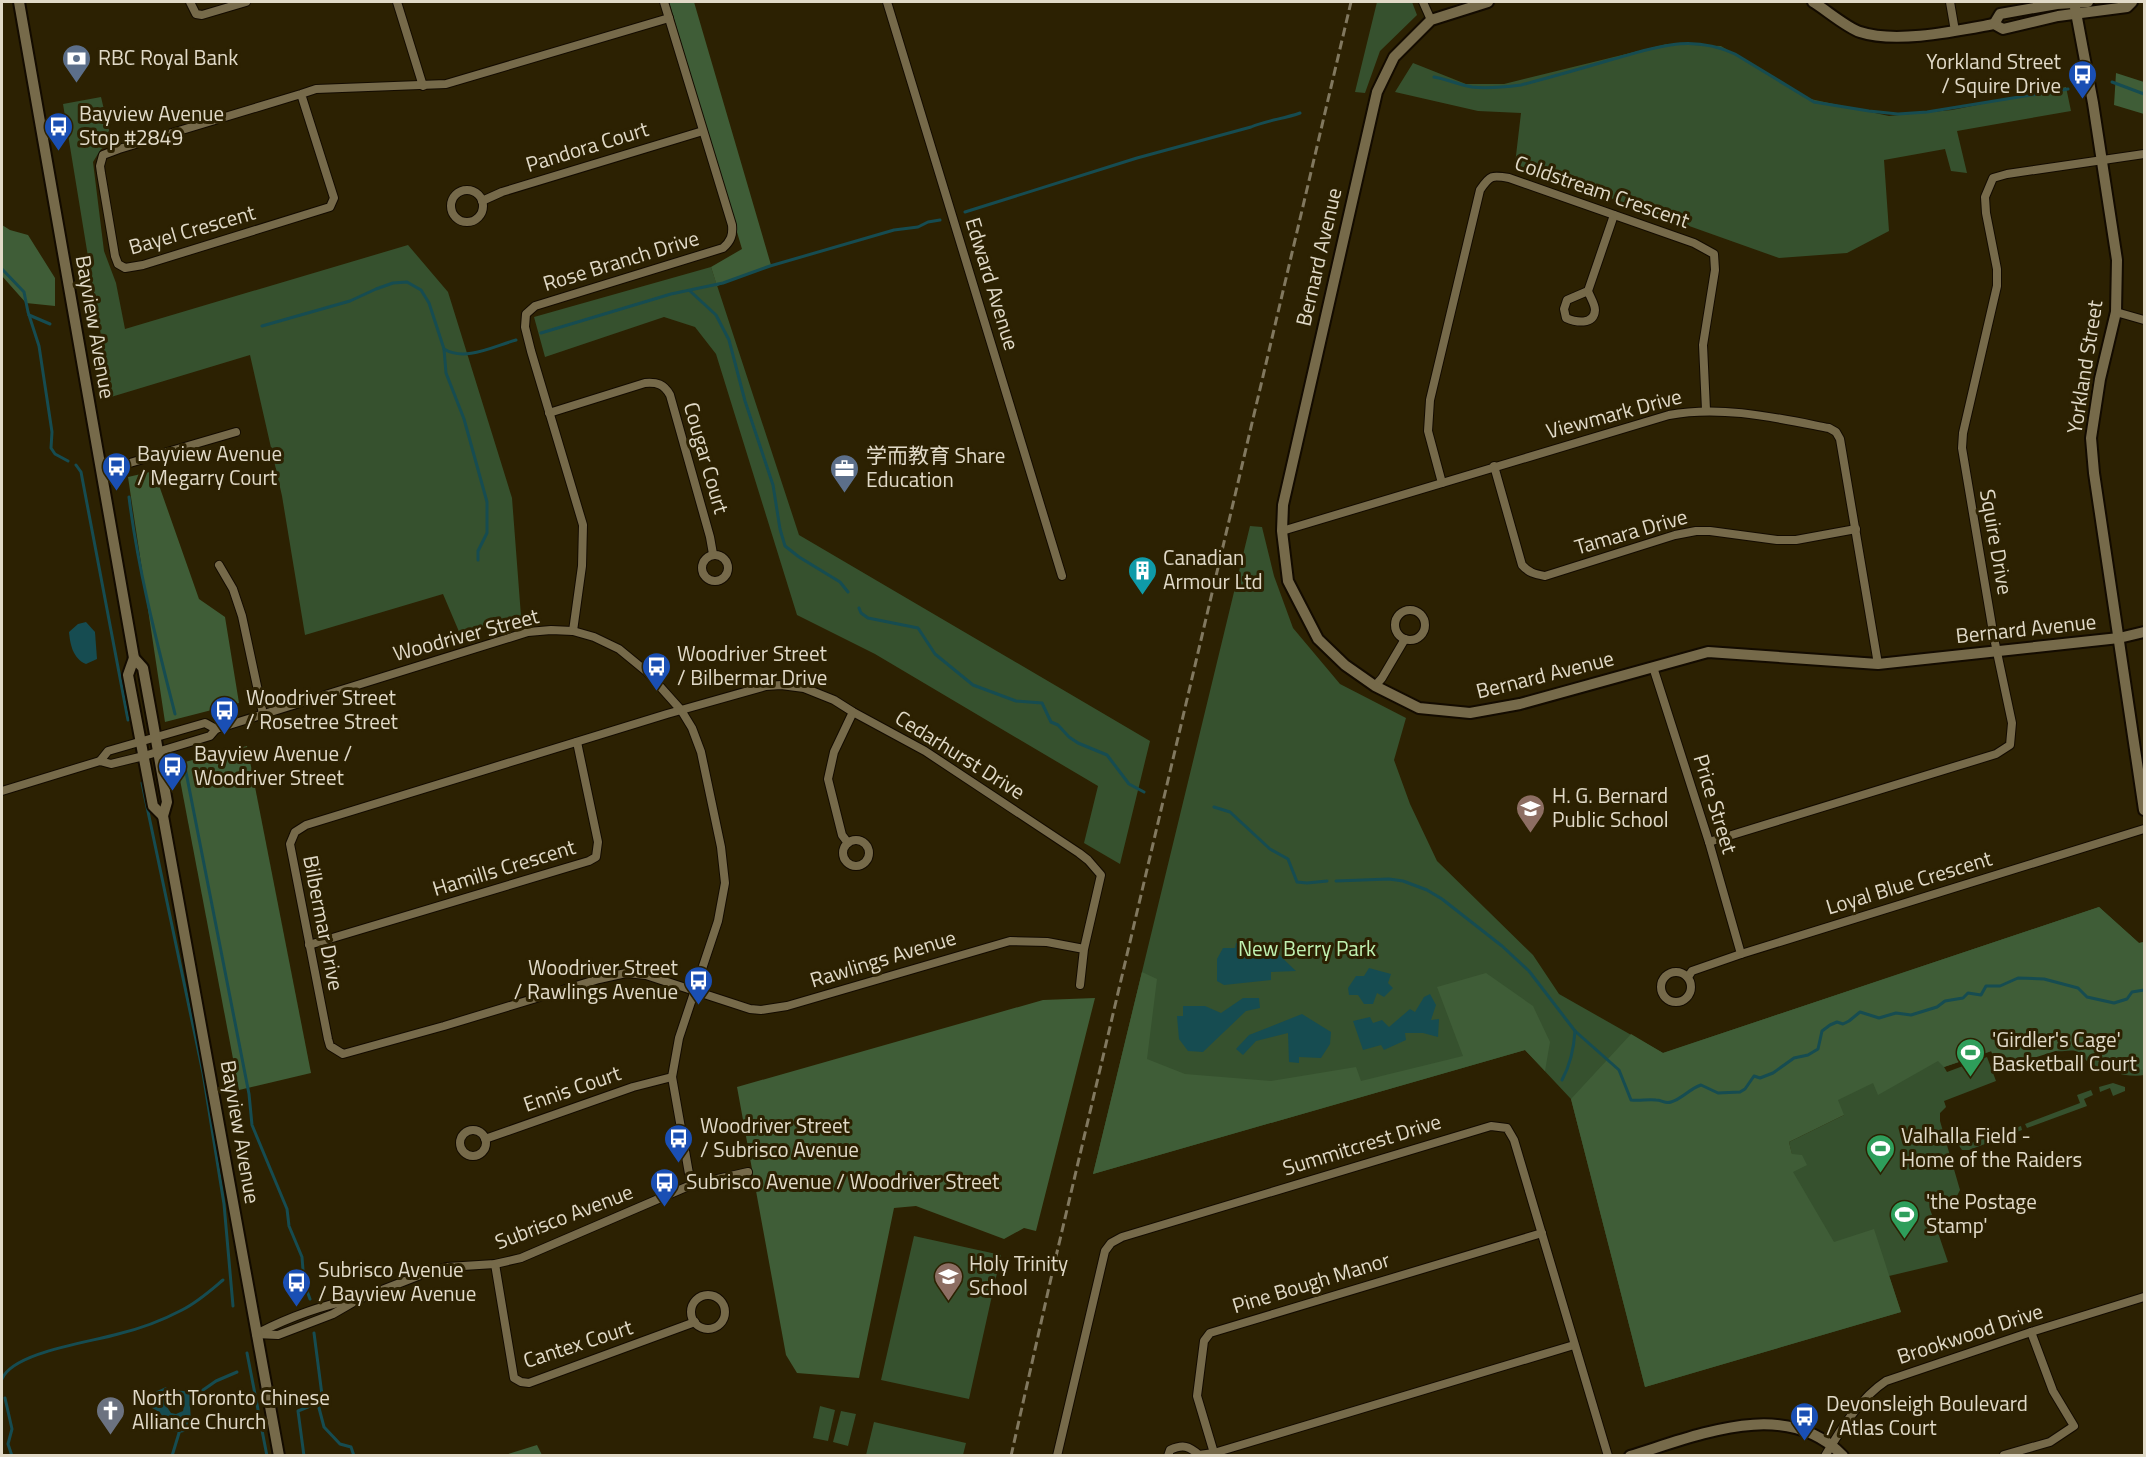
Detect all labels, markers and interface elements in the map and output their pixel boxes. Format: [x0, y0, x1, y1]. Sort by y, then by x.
place label: RBC Royal Bank [98, 41, 238, 73]
bank icon: RBC Royal Bank [61, 42, 93, 84]
place label: Yorkland Street / Squire Drive [1926, 45, 2062, 101]
bus stop icon: Yorkland Street / Squire Drive [2066, 58, 2098, 100]
place label: Bayview Avenue Stop #2849 [79, 97, 224, 153]
bus stop icon: Bayview Avenue Stop #2849 [42, 110, 74, 152]
street label: Pandora Court [521, 112, 653, 180]
street label: Coldstream Crescent [1511, 146, 1695, 236]
street label: Bernard Avenue [1287, 184, 1349, 329]
street label: Bayel Crescent [125, 196, 259, 262]
street label: Edward Avenue [958, 213, 1028, 354]
street label: Rose Branch Drive [539, 221, 703, 299]
street label: Bayview Avenue [68, 253, 124, 401]
street label: Yorkland Street [2058, 297, 2110, 436]
street label: Viewmark Drive [1542, 380, 1685, 447]
street label: Cougar Court [676, 398, 738, 518]
place label: Bayview Avenue / Megarry Court [137, 437, 282, 493]
place label: 学而教育 Share Education [866, 439, 1005, 495]
bus stop icon: Bayview Avenue / Megarry Court [100, 450, 132, 492]
office icon: 学而教育 Share Education [829, 452, 861, 494]
street label: Squire Drive [1972, 487, 2022, 597]
street label: Tamara Drive [1571, 500, 1691, 562]
place label: Canadian Armour Ltd [1163, 541, 1263, 597]
building icon: Canadian Armour Ltd [1126, 554, 1158, 596]
street label: Woodriver Street [389, 599, 543, 669]
street label: Bernard Avenue [1954, 605, 2098, 651]
place label: Woodriver Street / Bilbermar Drive [677, 637, 828, 693]
street label: Bernard Avenue [1472, 641, 1617, 707]
bus stop icon: Woodriver Street / Bilbermar Drive [640, 650, 672, 692]
place label: Woodriver Street / Rosetree Street [246, 681, 398, 737]
bus stop icon: Woodriver Street / Rosetree Street [209, 694, 241, 736]
street label: Cedarhurst Drive [889, 701, 1032, 807]
place label: Bayview Avenue / Woodriver Street [194, 737, 352, 793]
bus stop icon: Bayview Avenue / Woodriver Street [157, 750, 189, 792]
street label: Price Street [1686, 750, 1746, 858]
place label: H. G. Bernard Public School [1552, 779, 1669, 835]
school or university icon: H. G. Bernard Public School [1515, 792, 1547, 834]
street label: Hamills Crescent [428, 830, 580, 904]
street label: Loyal Blue Crescent [1822, 841, 1996, 922]
street label: Bilbermar Drive [295, 852, 353, 993]
street label: Rawlings Avenue [806, 921, 960, 995]
park label: New Berry Park [1238, 932, 1376, 964]
place label: Woodriver Street / Rawlings Avenue [514, 951, 679, 1007]
bus stop icon: Woodriver Street / Rawlings Avenue [683, 964, 715, 1006]
place label: 'Girdler's Cage' Basketball Court [1992, 1023, 2138, 1079]
sports icon: 'Girdler's Cage' Basketball Court [1955, 1036, 1987, 1078]
street label: Ennis Court [519, 1056, 625, 1120]
street label: Bayview Avenue [213, 1058, 269, 1206]
street label: Summitcrest Drive [1279, 1105, 1445, 1183]
place label: Woodriver Street / Subrisco Avenue [700, 1109, 859, 1165]
place label: Valhalla Field - Home of the Raiders [1901, 1119, 2082, 1175]
bus stop icon: Woodriver Street / Subrisco Avenue [663, 1122, 695, 1164]
sports icon: Valhalla Field - Home of the Raiders [1864, 1132, 1896, 1174]
place label: Subrisco Avenue / Woodriver Street [686, 1165, 1000, 1197]
bus stop icon: Subrisco Avenue / Woodriver Street [649, 1166, 681, 1208]
street label: Subrisco Avenue [490, 1175, 637, 1257]
place label: 'the Postage Stamp' [1926, 1185, 2037, 1241]
sports icon: 'the Postage Stamp' [1889, 1198, 1921, 1240]
street label: Pine Bough Manor [1228, 1243, 1393, 1321]
place label: Holy Trinity School [969, 1247, 1068, 1303]
place label: Subrisco Avenue / Bayview Avenue [318, 1253, 476, 1309]
school or university icon: Holy Trinity School [932, 1260, 964, 1302]
bus stop icon: Subrisco Avenue / Bayview Avenue [281, 1266, 313, 1308]
street label: Brookwood Drive [1892, 1294, 2047, 1372]
street label: Cantex Court [519, 1310, 637, 1376]
place label: North Toronto Chinese Alliance Church [132, 1381, 330, 1437]
place label: Devonsleigh Boulevard / Atlas Court [1826, 1387, 2028, 1443]
church icon: North Toronto Chinese Alliance Church [95, 1394, 127, 1436]
bus stop icon: Devonsleigh Boulevard / Atlas Court [1789, 1400, 1821, 1442]

